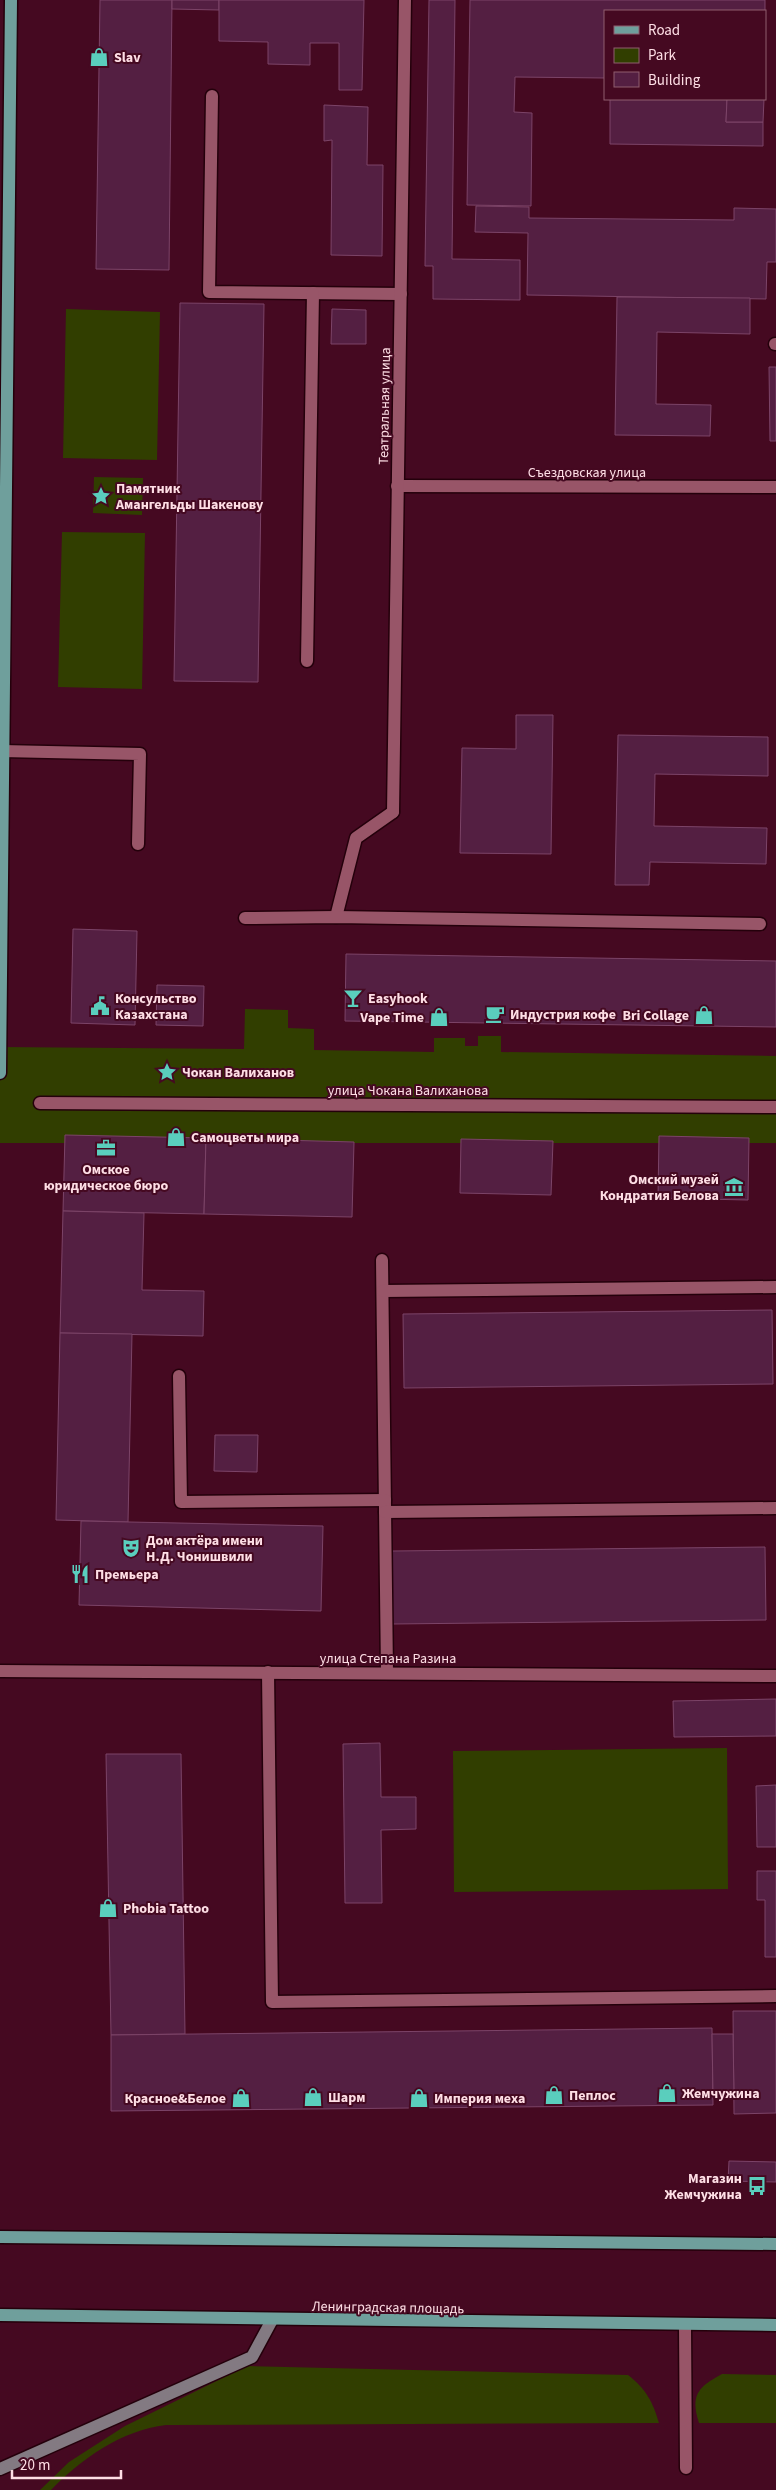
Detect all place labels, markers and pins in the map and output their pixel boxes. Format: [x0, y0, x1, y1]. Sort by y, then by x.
shop icon: Slav [88, 46, 110, 68]
place label: Slav [114, 48, 141, 68]
place label: Памятник Амангельды Шакенову [115, 479, 264, 515]
place icon: Памятник Амангельды Шакенову [90, 485, 112, 507]
bar icon: Easyhook [342, 987, 364, 1009]
place label: Консульство Казахстана [115, 989, 197, 1025]
place label: Easyhook [368, 989, 428, 1009]
public building icon: Консульство Казахстана [89, 995, 111, 1017]
cafe icon: Индустрия кофе [484, 1003, 506, 1025]
shop icon: Bri Collage [693, 1004, 715, 1026]
place label: Индустрия кофе [510, 1005, 616, 1025]
shop icon: Vape Time [428, 1006, 450, 1028]
place label: Bri Collage [623, 1006, 689, 1026]
place label: Vape Time [359, 1008, 424, 1028]
place icon: Чокан Валиханов [156, 1061, 178, 1083]
place label: Чокан Валиханов [182, 1063, 294, 1083]
shop icon: Самоцветы мира [165, 1126, 187, 1148]
place label: Самоцветы мира [191, 1128, 299, 1148]
office icon: Омское юридическое бюро [95, 1137, 117, 1159]
place label: Омское юридическое бюро [44, 1160, 168, 1196]
place label: Омский музей Кондратия Белова [600, 1170, 719, 1206]
museum icon: Омский музей Кондратия Белова [723, 1176, 745, 1198]
place label: Дом актёра имени Н.Д. Чонишвили [146, 1531, 263, 1567]
theatre icon: Дом актёра имени Н.Д. Чонишвили [120, 1537, 142, 1559]
restaurant icon: Премьера [69, 1563, 91, 1585]
place label: Премьера [95, 1565, 159, 1585]
shop icon: Phobia Tattoo [97, 1897, 119, 1919]
place label: Phobia Tattoo [123, 1899, 209, 1919]
shop icon: Жемчужина [656, 2082, 678, 2104]
shop icon: Пеплос [543, 2084, 565, 2106]
place label: Жемчужина [682, 2084, 760, 2104]
shop icon: Шарм [302, 2086, 324, 2108]
place label: Пеплос [569, 2086, 616, 2106]
shop icon: Красное&Белое [230, 2087, 252, 2109]
shop icon: Империя меха [408, 2087, 430, 2109]
place label: Шарм [328, 2088, 365, 2108]
place label: Красное&Белое [124, 2089, 226, 2109]
place label: Империя меха [434, 2089, 525, 2109]
place label: Магазин Жемчужина [664, 2169, 742, 2205]
bus stop icon: Магазин Жемчужина [746, 2175, 768, 2197]

